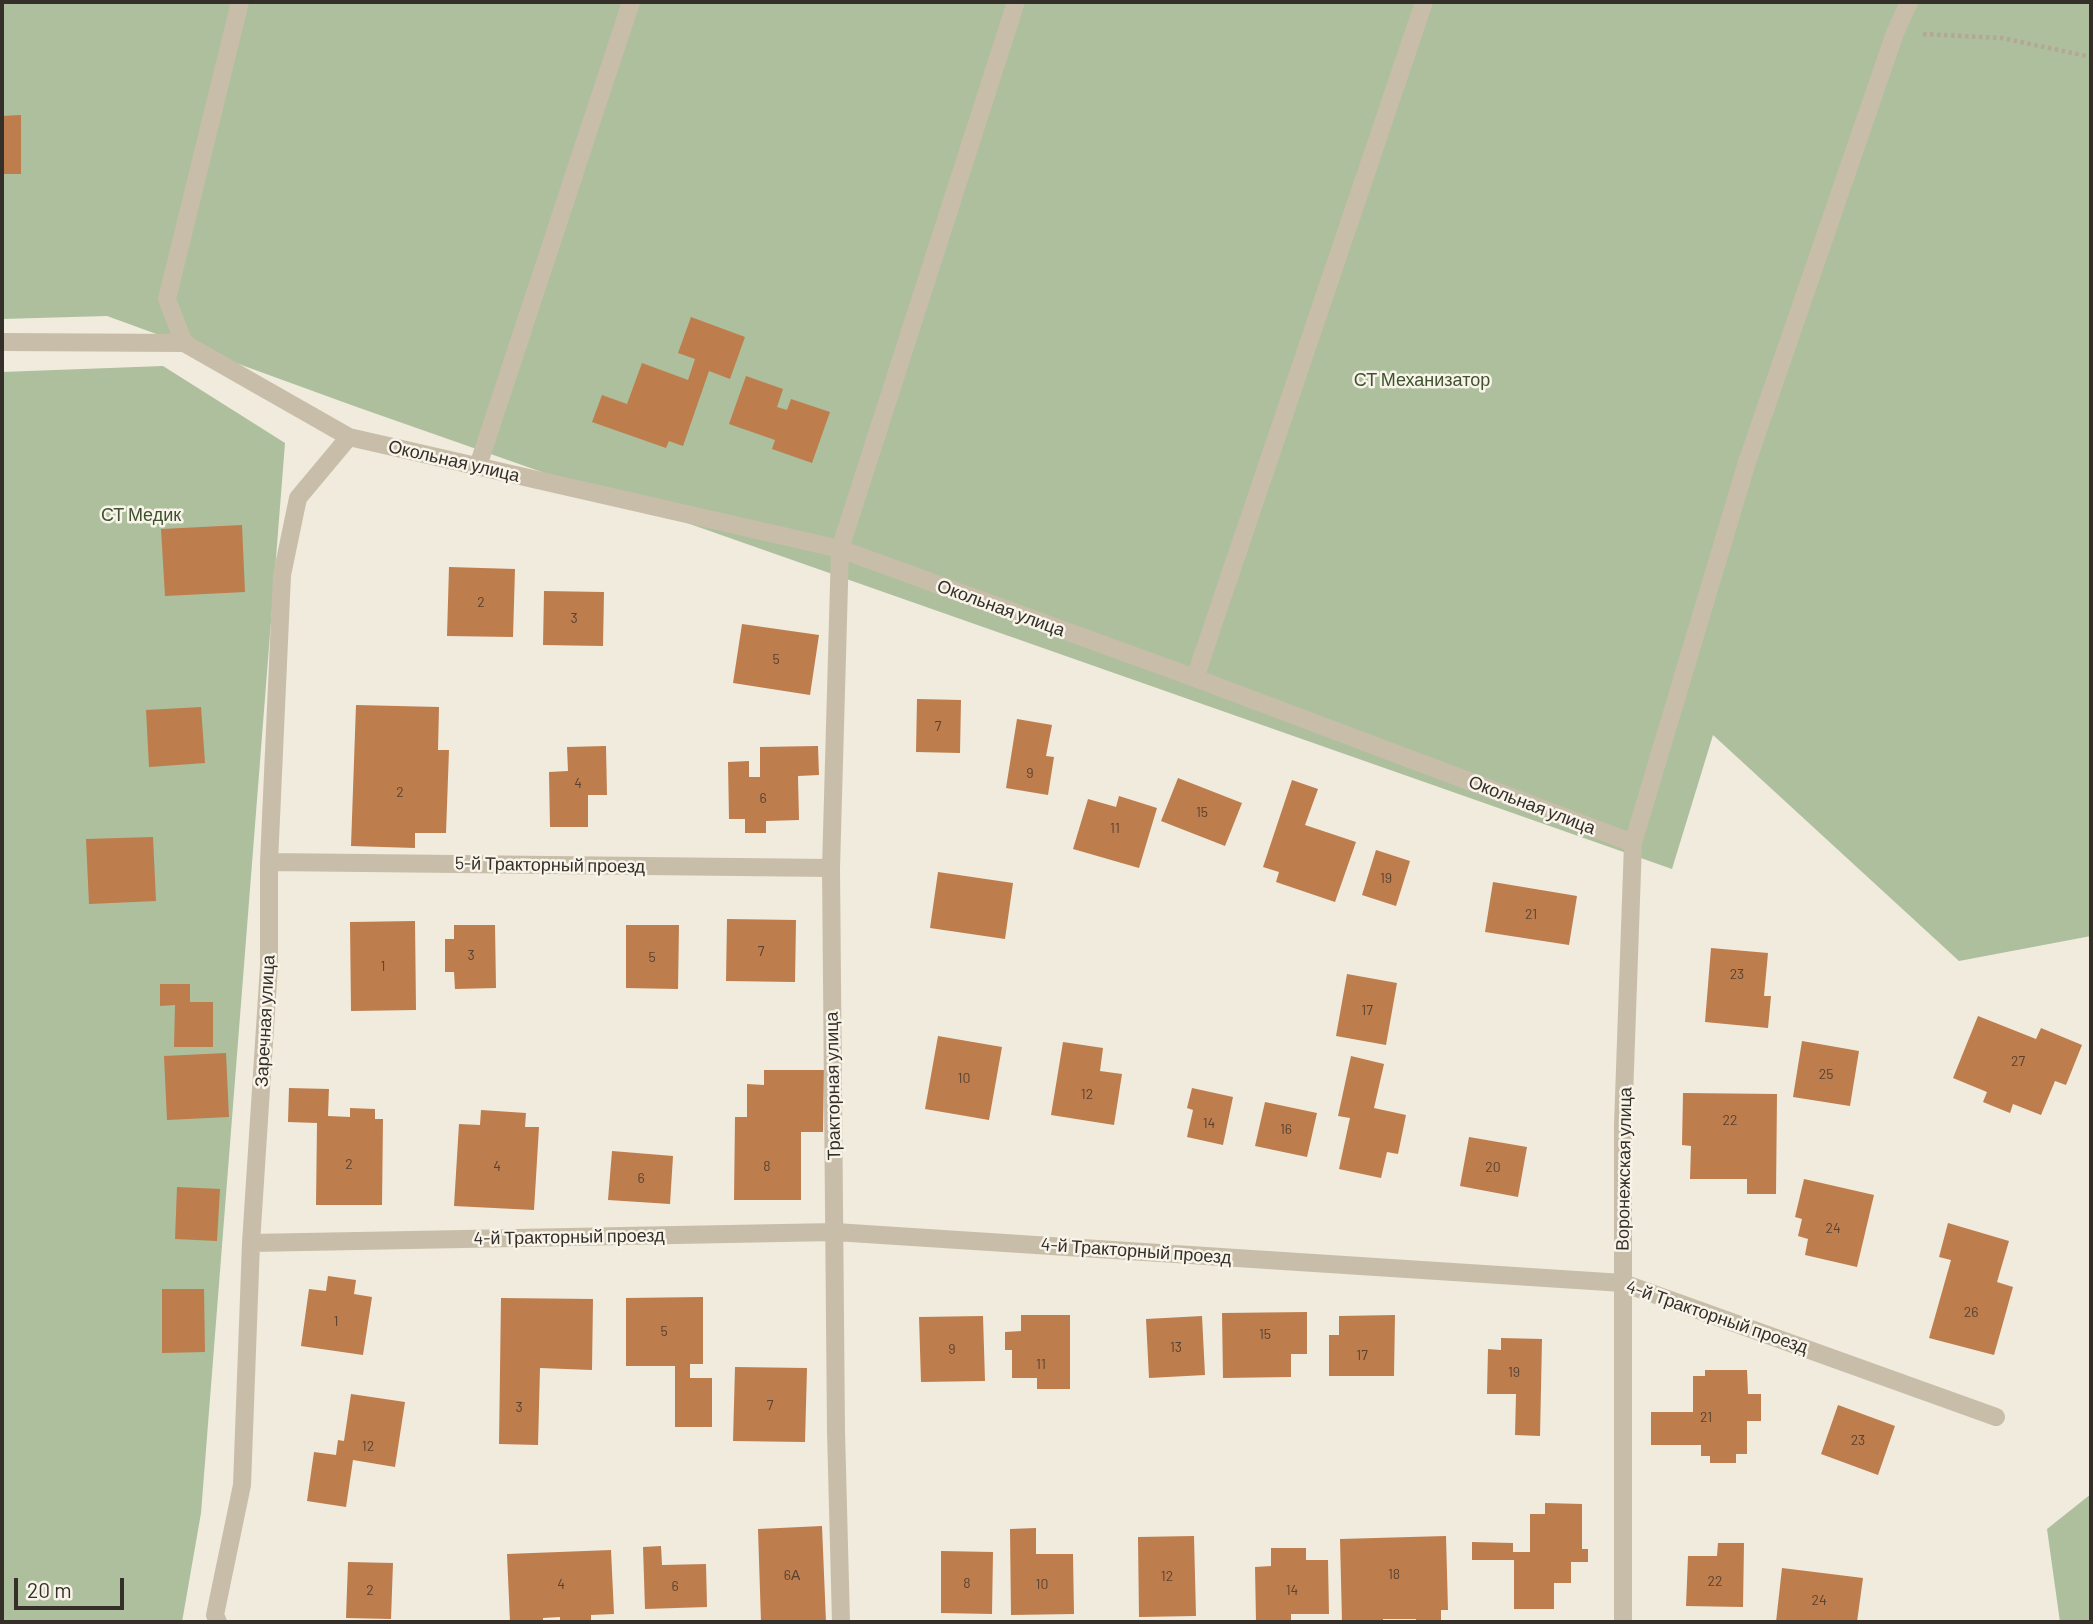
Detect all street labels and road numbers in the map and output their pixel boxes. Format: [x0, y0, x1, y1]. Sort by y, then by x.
street label: Окольная улица [386, 435, 522, 487]
street label: Окольная улица [934, 575, 1068, 641]
street label: Окольная улица [1465, 771, 1599, 839]
street label: 5-й Тракторный проезд [455, 853, 645, 877]
street label: Заречная улица [251, 954, 279, 1088]
street label: Тракторная улица [821, 1011, 845, 1161]
street label: Воронежская улица [1612, 1087, 1636, 1251]
street label: 4-й Тракторный проезд [473, 1225, 665, 1249]
street label: 4-й Тракторный проезд [1040, 1234, 1232, 1268]
street label: 4-й Тракторный проезд [1623, 1276, 1811, 1358]

